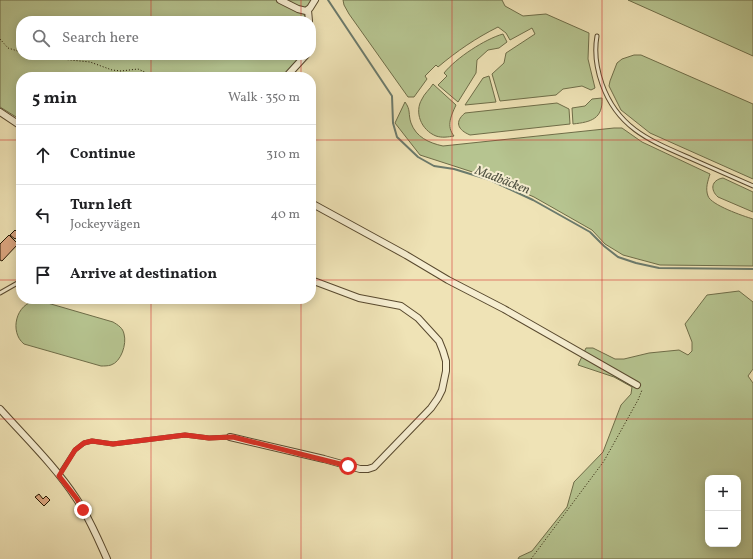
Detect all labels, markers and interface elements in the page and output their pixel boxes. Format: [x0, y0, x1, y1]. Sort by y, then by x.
search box [16, 16, 316, 60]
icon: search [30, 27, 52, 49]
text: Search here [62, 28, 139, 49]
text: 5 min [32, 87, 77, 110]
text: Walk · 350 m [228, 89, 300, 107]
icon: ahead [32, 144, 54, 166]
text: Continue [70, 144, 135, 165]
text: 310 m [266, 146, 300, 164]
water label: Madbäcken [471, 162, 533, 200]
text: Turn left [70, 195, 132, 216]
icon: left [32, 204, 54, 226]
text: 40 m [271, 206, 300, 224]
text: Jockeyvägen [70, 216, 141, 234]
icon: arrive [32, 264, 54, 286]
text: Arrive at destination [70, 264, 217, 285]
route start [339, 457, 357, 475]
map controls [705, 475, 741, 547]
button: + [705, 475, 741, 511]
route end [74, 501, 92, 519]
button: − [705, 511, 741, 547]

